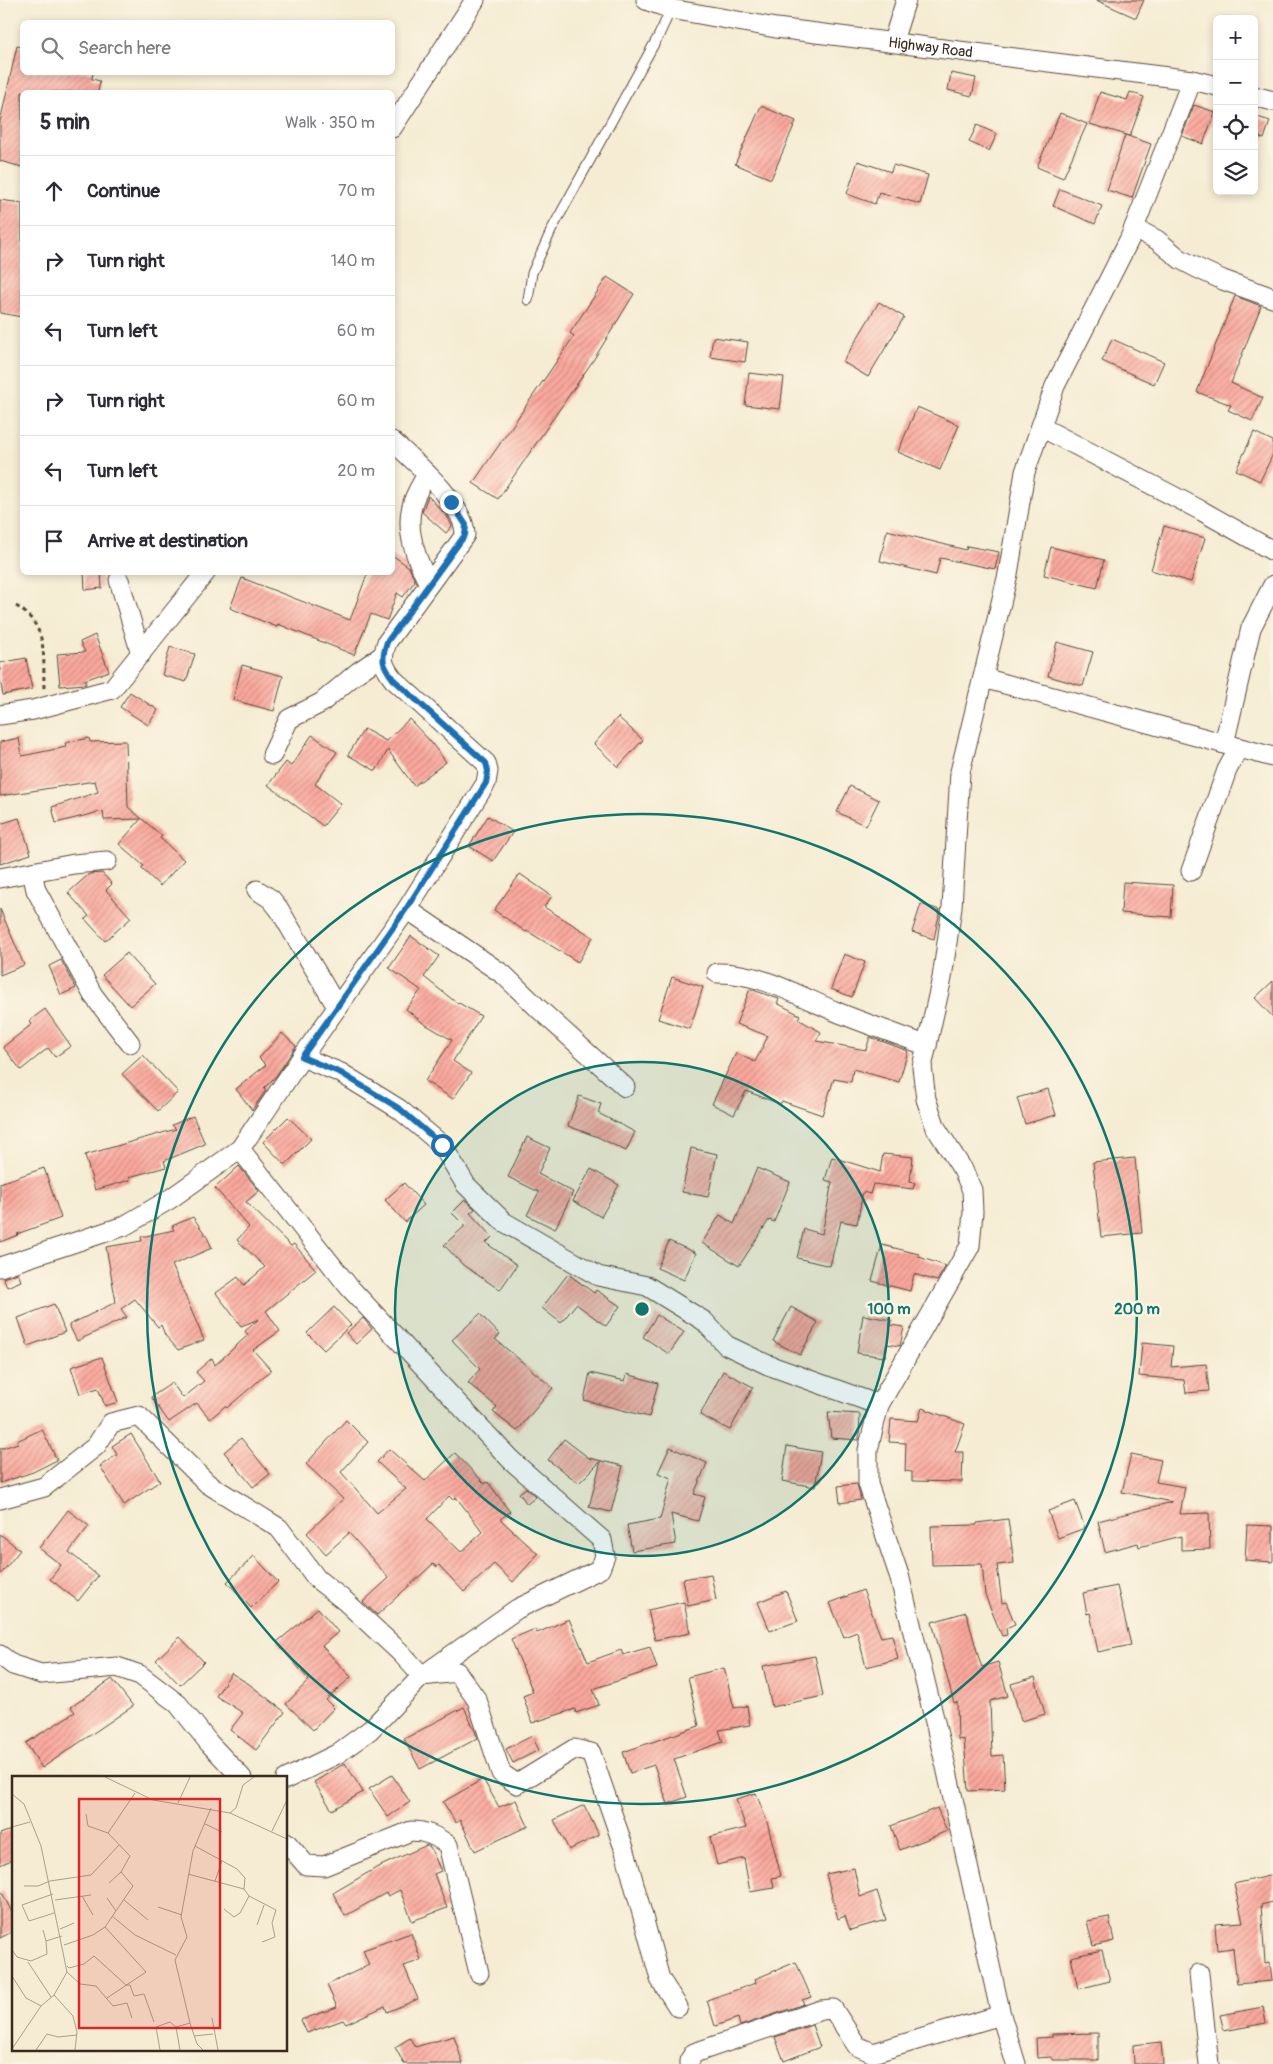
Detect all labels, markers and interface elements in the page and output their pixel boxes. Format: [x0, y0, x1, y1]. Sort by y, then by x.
map controls [1213, 15, 1258, 195]
button: + [1213, 15, 1258, 60]
search box [20, 20, 395, 75]
street label: Highway Road [887, 33, 974, 62]
icon: search [38, 34, 66, 62]
text: Search here [78, 36, 171, 60]
button: − [1213, 60, 1258, 105]
button: locate [1213, 105, 1258, 150]
text: 5 min [40, 109, 90, 136]
text: Walk · 350 m [285, 113, 375, 133]
button: layers [1213, 150, 1258, 195]
icon: ahead [40, 177, 68, 205]
text: Continue [87, 179, 160, 203]
text: 70 m [338, 181, 375, 201]
icon: right [40, 247, 68, 275]
text: Turn right [87, 249, 165, 273]
text: 140 m [331, 251, 375, 271]
icon: left [40, 317, 68, 345]
text: Turn left [87, 319, 157, 343]
text: 60 m [337, 321, 375, 341]
icon: right [40, 387, 68, 415]
text: Turn right [87, 389, 165, 413]
text: 60 m [337, 391, 375, 411]
icon: left [40, 457, 68, 485]
text: Turn left [87, 459, 157, 483]
text: 20 m [337, 461, 375, 481]
route end [440, 491, 463, 514]
icon: arrive [40, 527, 68, 555]
text: Arrive at destination [87, 529, 248, 553]
route start [431, 1134, 454, 1157]
centre of rings [633, 1300, 651, 1318]
text: 100 m [868, 1300, 910, 1319]
text: 200 m [1114, 1300, 1160, 1319]
inset map [12, 1776, 288, 2052]

